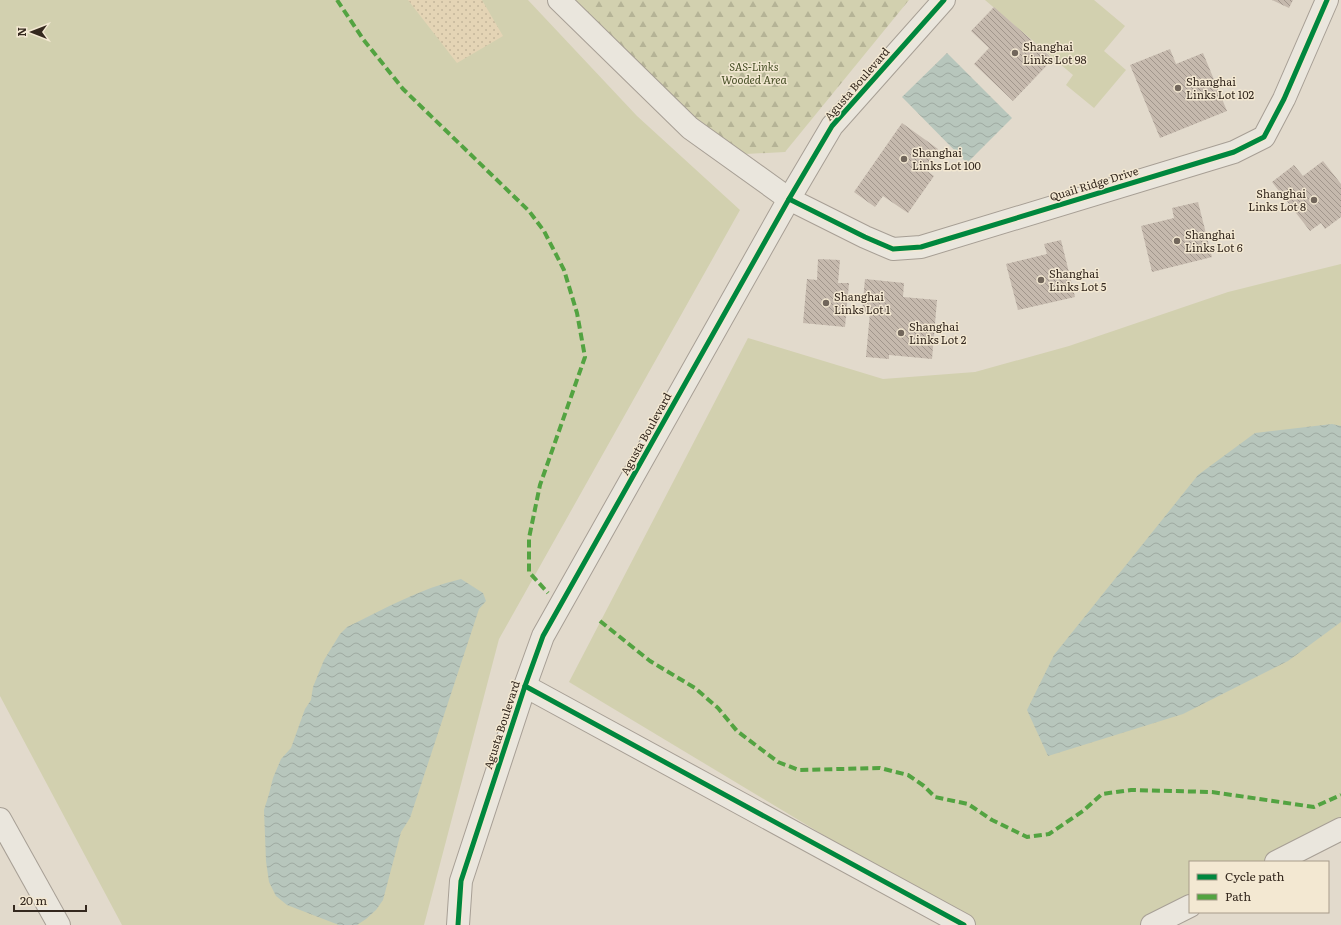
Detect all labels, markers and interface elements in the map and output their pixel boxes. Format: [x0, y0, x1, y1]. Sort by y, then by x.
north arrow [12, 12, 52, 52]
text: N [13, 27, 29, 37]
place label: Shanghai Links Lot 98 [1023, 38, 1087, 67]
street label: Agusta Boulevard [820, 43, 893, 123]
marker: Shanghai Links Lot 98 [1010, 48, 1020, 58]
park label: SAS-Links Wooded Area [721, 58, 787, 87]
place label: Shanghai Links Lot 102 [1186, 73, 1254, 102]
marker: Shanghai Links Lot 102 [1173, 83, 1183, 93]
place label: Shanghai Links Lot 100 [912, 144, 981, 173]
marker: Shanghai Links Lot 100 [899, 154, 909, 164]
street label: Quail Ridge Drive [1047, 162, 1140, 204]
place label: Shanghai Links Lot 8 [1248, 185, 1306, 214]
marker: Shanghai Links Lot 8 [1309, 195, 1319, 205]
place label: Shanghai Links Lot 6 [1185, 226, 1243, 255]
marker: Shanghai Links Lot 6 [1172, 236, 1182, 246]
place label: Shanghai Links Lot 5 [1049, 265, 1107, 294]
marker: Shanghai Links Lot 5 [1036, 275, 1046, 285]
place label: Shanghai Links Lot 1 [834, 288, 891, 317]
marker: Shanghai Links Lot 1 [821, 298, 831, 308]
place label: Shanghai Links Lot 2 [909, 318, 967, 347]
marker: Shanghai Links Lot 2 [896, 328, 906, 338]
street label: Agusta Boulevard [616, 389, 675, 478]
street label: Agusta Boulevard [479, 678, 523, 771]
legend [1189, 861, 1329, 913]
text: Cycle path [1225, 867, 1285, 885]
scale bar [14, 887, 86, 913]
text: Path [1225, 887, 1251, 905]
text: 20 m [20, 891, 47, 909]

